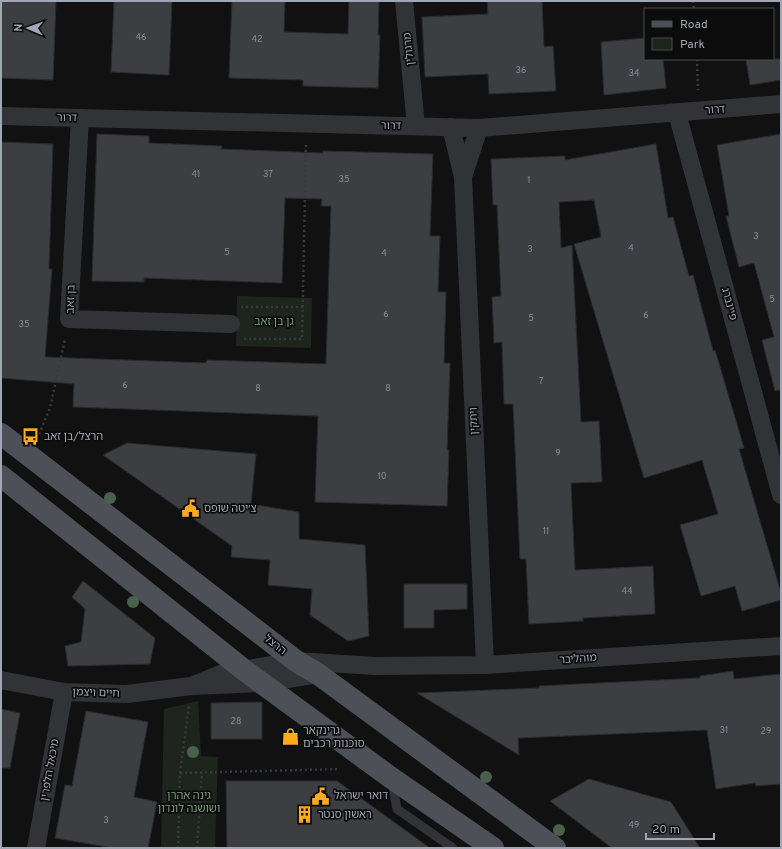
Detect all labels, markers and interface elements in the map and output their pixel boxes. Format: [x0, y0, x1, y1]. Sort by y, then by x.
north arrow [8, 8, 48, 48]
legend [644, 8, 774, 60]
text: Road [680, 17, 708, 33]
text: N [12, 23, 26, 32]
house number: 46 [136, 32, 146, 43]
street label: מרגולין [400, 32, 418, 66]
house number: 42 [251, 34, 263, 45]
text: Park [680, 37, 705, 53]
house number: 36 [516, 65, 526, 76]
house number: 34 [628, 68, 640, 79]
street label: דרור [704, 102, 726, 118]
street label: דרור [57, 111, 77, 125]
street label: דרור [381, 119, 401, 133]
house number: 41 [192, 169, 200, 180]
house number: 37 [263, 169, 273, 180]
house number: 35 [338, 174, 350, 185]
house number: 1 [527, 175, 531, 186]
house number: 3 [753, 231, 759, 242]
house number: 4 [628, 243, 634, 254]
house number: 3 [527, 244, 533, 255]
house number: 5 [224, 247, 230, 258]
house number: 4 [381, 248, 387, 259]
street label: בן זאב [63, 284, 79, 314]
street label: פיינברג [718, 286, 740, 322]
house number: 5 [769, 294, 775, 305]
house number: 6 [383, 309, 389, 320]
house number: 6 [643, 310, 649, 321]
house number: 5 [528, 313, 534, 324]
park label: גן בן זאב [254, 315, 294, 329]
house number: 35 [18, 319, 30, 330]
house number: 7 [539, 376, 544, 387]
house number: 6 [122, 380, 128, 391]
house number: 8 [255, 383, 261, 394]
house number: 8 [385, 383, 391, 394]
street label: ויתקין [467, 407, 481, 435]
bus stop icon: הרצל/בן זאב [21, 427, 41, 447]
place label: הרצל/בן זאב [44, 430, 103, 444]
house number: 9 [555, 448, 561, 459]
house number: 10 [377, 471, 387, 482]
public building icon: צ׳יטה שופס [181, 499, 201, 519]
place label: צ׳יטה שופס [204, 502, 257, 516]
house number: 11 [543, 526, 549, 537]
house number: 44 [621, 586, 633, 597]
street label: הרצל [261, 632, 289, 658]
street label: מוהליבר [559, 651, 597, 667]
street label: חיים ויצמן [72, 685, 120, 701]
house number: 28 [230, 716, 242, 727]
place label: גרינקאר סוכנות רכבים [303, 724, 365, 751]
house number: 31 [720, 725, 728, 736]
house number: 29 [761, 726, 771, 737]
shop icon: גרינקאר סוכנות רכבים [280, 727, 300, 747]
street label: מיכאל הלפרין [38, 738, 62, 802]
public building icon: דואר ישראל [311, 786, 331, 806]
park label: גינה אהרן ושושנה לונדון [158, 789, 220, 816]
place label: דואר ישראל [334, 789, 388, 803]
building icon: ראשון סנטר [295, 805, 315, 825]
place label: ראשון סנטר [318, 808, 372, 822]
house number: 3 [103, 815, 109, 826]
scale bar [646, 815, 714, 841]
house number: 49 [629, 820, 639, 831]
text: 20 m [652, 822, 680, 838]

